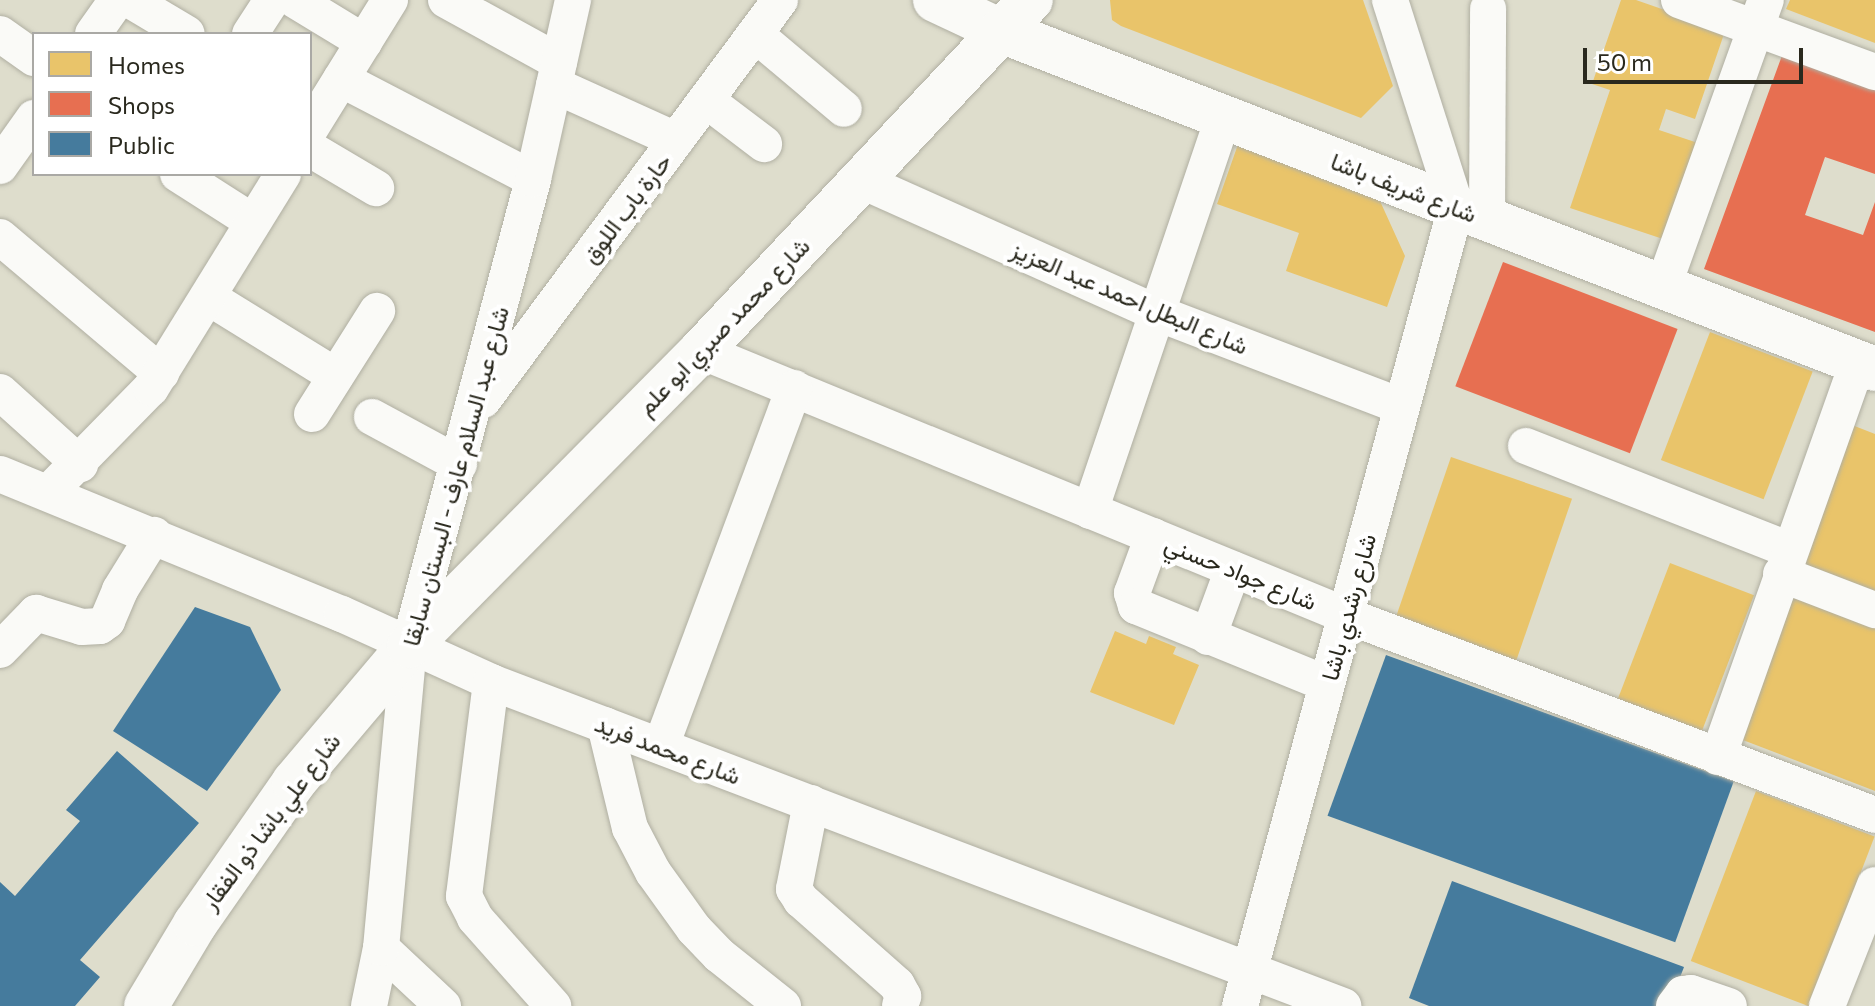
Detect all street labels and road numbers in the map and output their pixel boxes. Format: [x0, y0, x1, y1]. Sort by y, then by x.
street label: شارع شريف باشا [1327, 146, 1481, 228]
street label: حارة باب اللوق [575, 147, 677, 269]
street label: شارع محمد صبري ابو علم [631, 231, 815, 421]
street label: شارع البطل احمد عبد العزيز [1007, 234, 1253, 360]
street label: شارع عبد السلام عارف - البستان سابقا [396, 303, 514, 649]
street label: شارع جواد حسني [1161, 528, 1321, 616]
street label: شارع رشدي باشا [1315, 530, 1381, 684]
street label: شارع محمد فريد [591, 708, 745, 790]
street label: شارع علي باشا ذو الفقار [194, 727, 346, 915]

